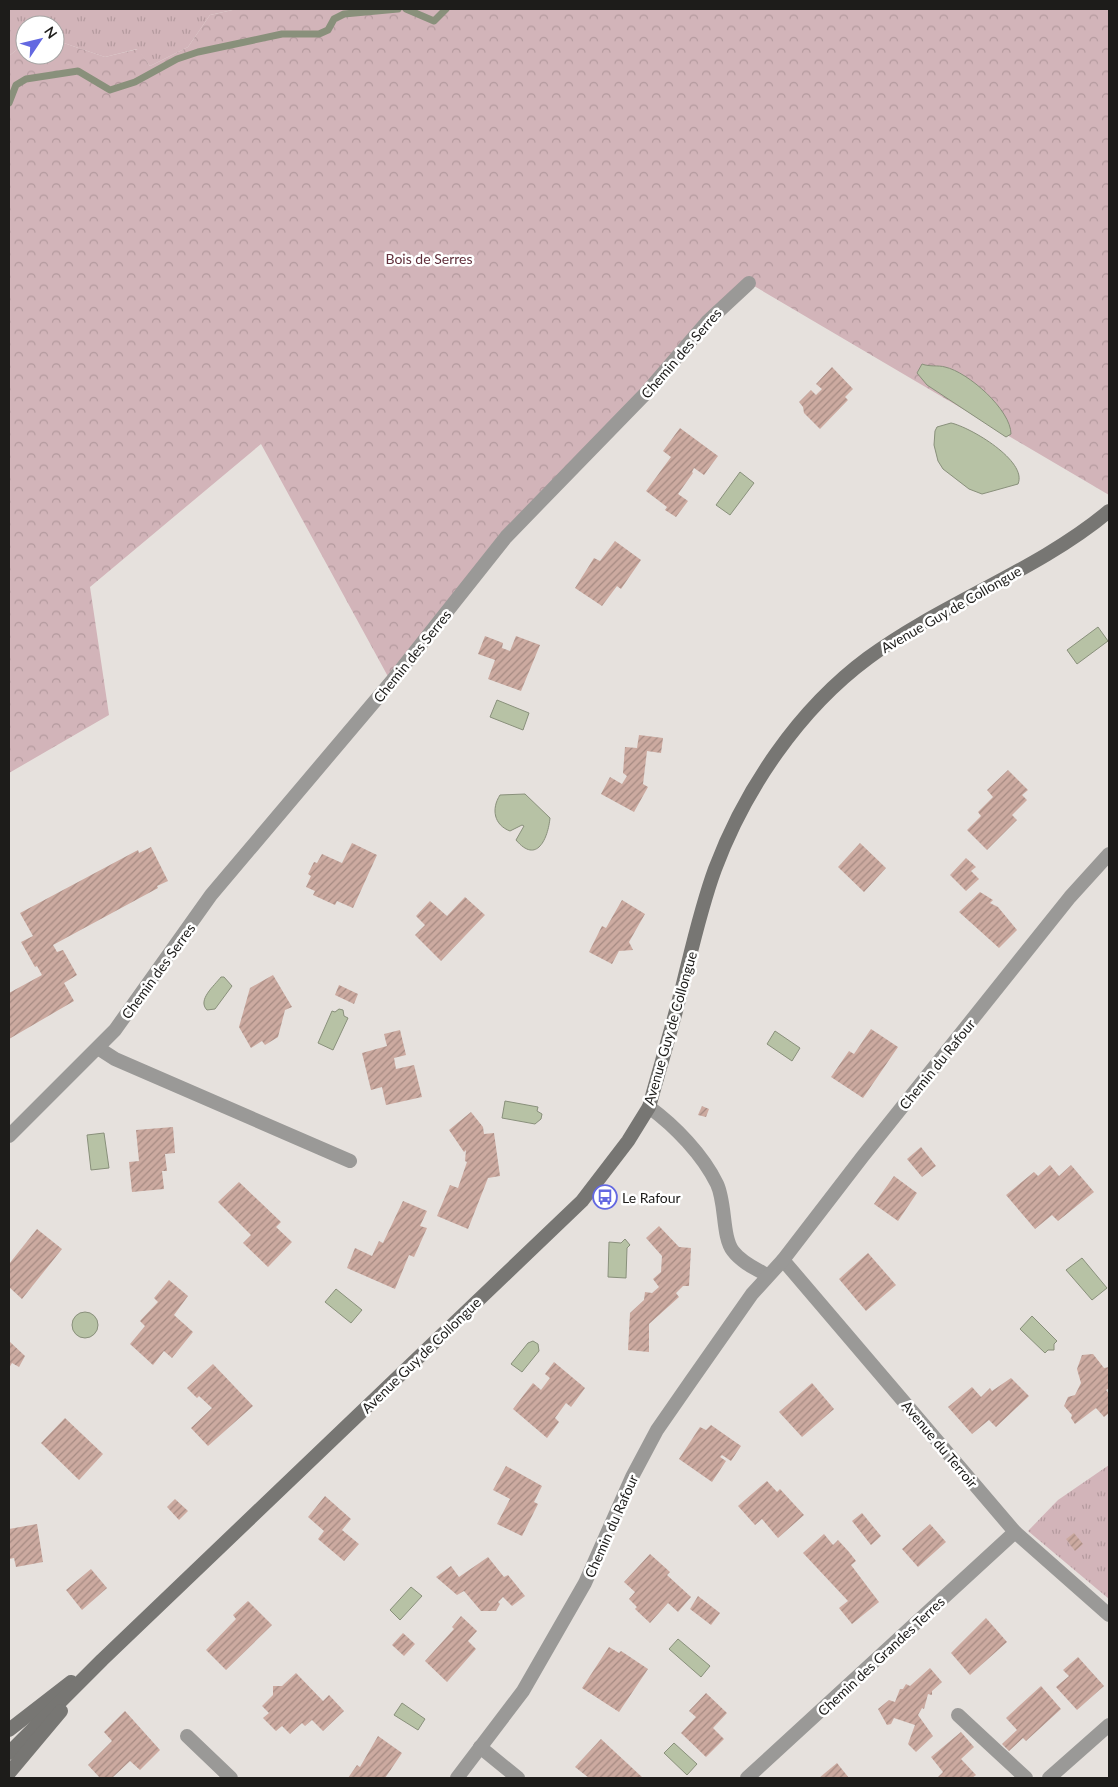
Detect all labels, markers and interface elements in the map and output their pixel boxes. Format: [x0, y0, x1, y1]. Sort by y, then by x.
north arrow [15, 15, 65, 65]
text: N [41, 23, 61, 42]
park label: Bois de Serres [385, 250, 473, 267]
street label: Chemin des Serres [637, 304, 725, 402]
street label: Avenue Guy de Collongue [878, 562, 1024, 656]
street label: Chemin des Serres [370, 606, 454, 706]
street label: Chemin des Serres [118, 920, 198, 1022]
street label: Avenue Guy de Collongue [640, 949, 700, 1107]
street label: Chemin du Rafour [895, 1015, 979, 1113]
bus stop icon: Le Rafour [592, 1184, 618, 1210]
place label: Le Rafour [622, 1189, 681, 1206]
street label: Avenue Guy de Collongue [358, 1294, 484, 1416]
street label: Avenue du Terroir [898, 1397, 982, 1491]
street label: Chemin du Rafour [581, 1472, 641, 1580]
street label: Chemin des Grandes Terres [814, 1593, 948, 1719]

